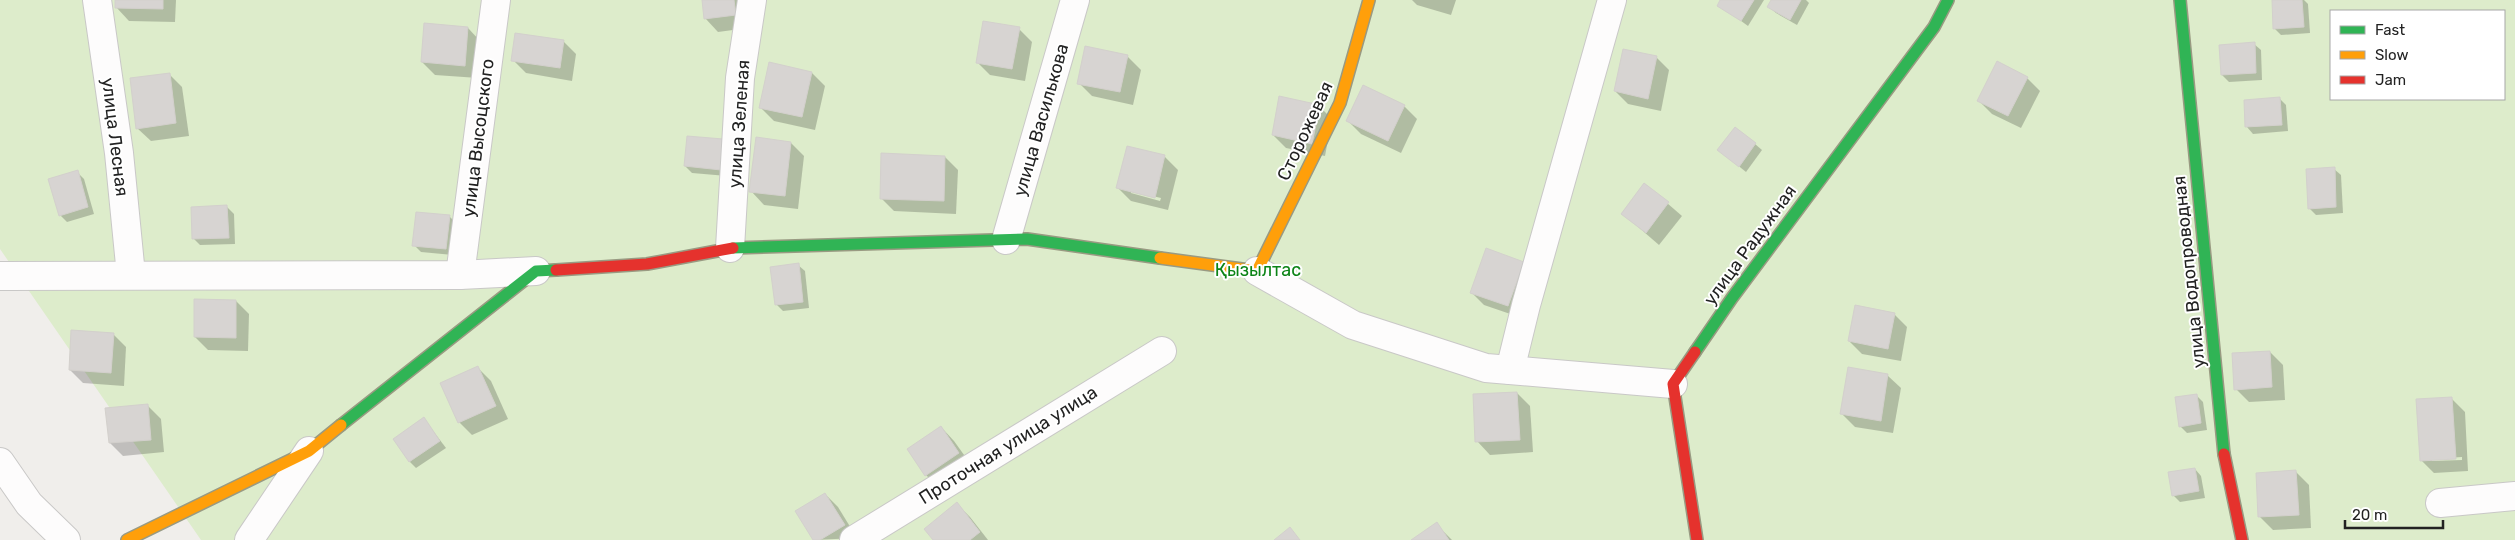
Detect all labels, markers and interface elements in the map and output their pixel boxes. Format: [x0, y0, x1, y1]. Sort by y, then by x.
legend [2330, 10, 2505, 100]
text: Fast [2375, 21, 2405, 39]
street label: улица Василькова [1009, 41, 1073, 199]
text: Slow [2375, 46, 2408, 64]
street label: улица Высоцского [457, 57, 499, 219]
street label: улица Зеленая [724, 59, 754, 189]
text: Jam [2375, 71, 2406, 89]
street label: улица Лесная [97, 76, 133, 198]
street label: Сторожевая [1272, 78, 1338, 184]
street label: улица Водопроводная [2168, 175, 2210, 369]
street label: улица Радужная [1699, 181, 1801, 309]
park label: Қызылтас [1215, 259, 1301, 281]
street label: Проточная улица улица [915, 381, 1101, 509]
scale bar [2345, 498, 2442, 530]
text: 20 m [2352, 506, 2387, 524]

